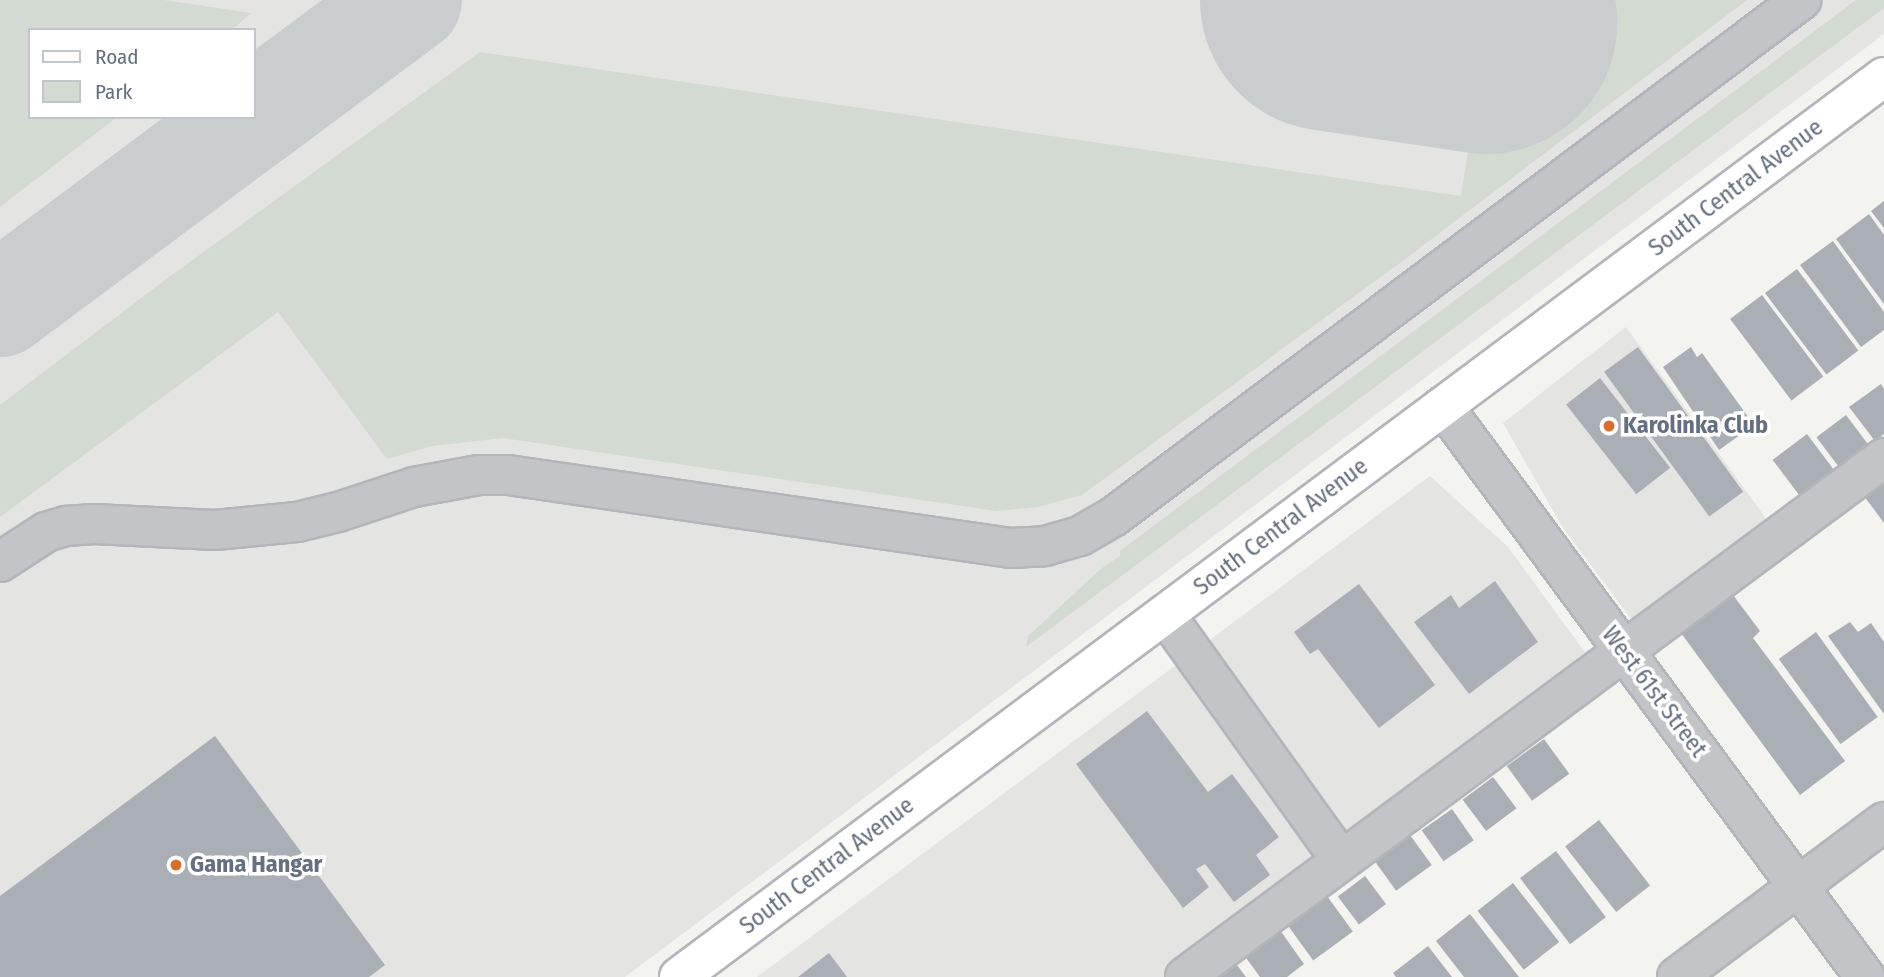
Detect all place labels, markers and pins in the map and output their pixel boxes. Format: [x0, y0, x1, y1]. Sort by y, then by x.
place label: Karolinka Club [1623, 412, 1768, 440]
marker: Karolinka Club [1601, 418, 1617, 434]
place label: Gama Hangar [190, 851, 322, 879]
marker: Gama Hangar [168, 857, 184, 873]

